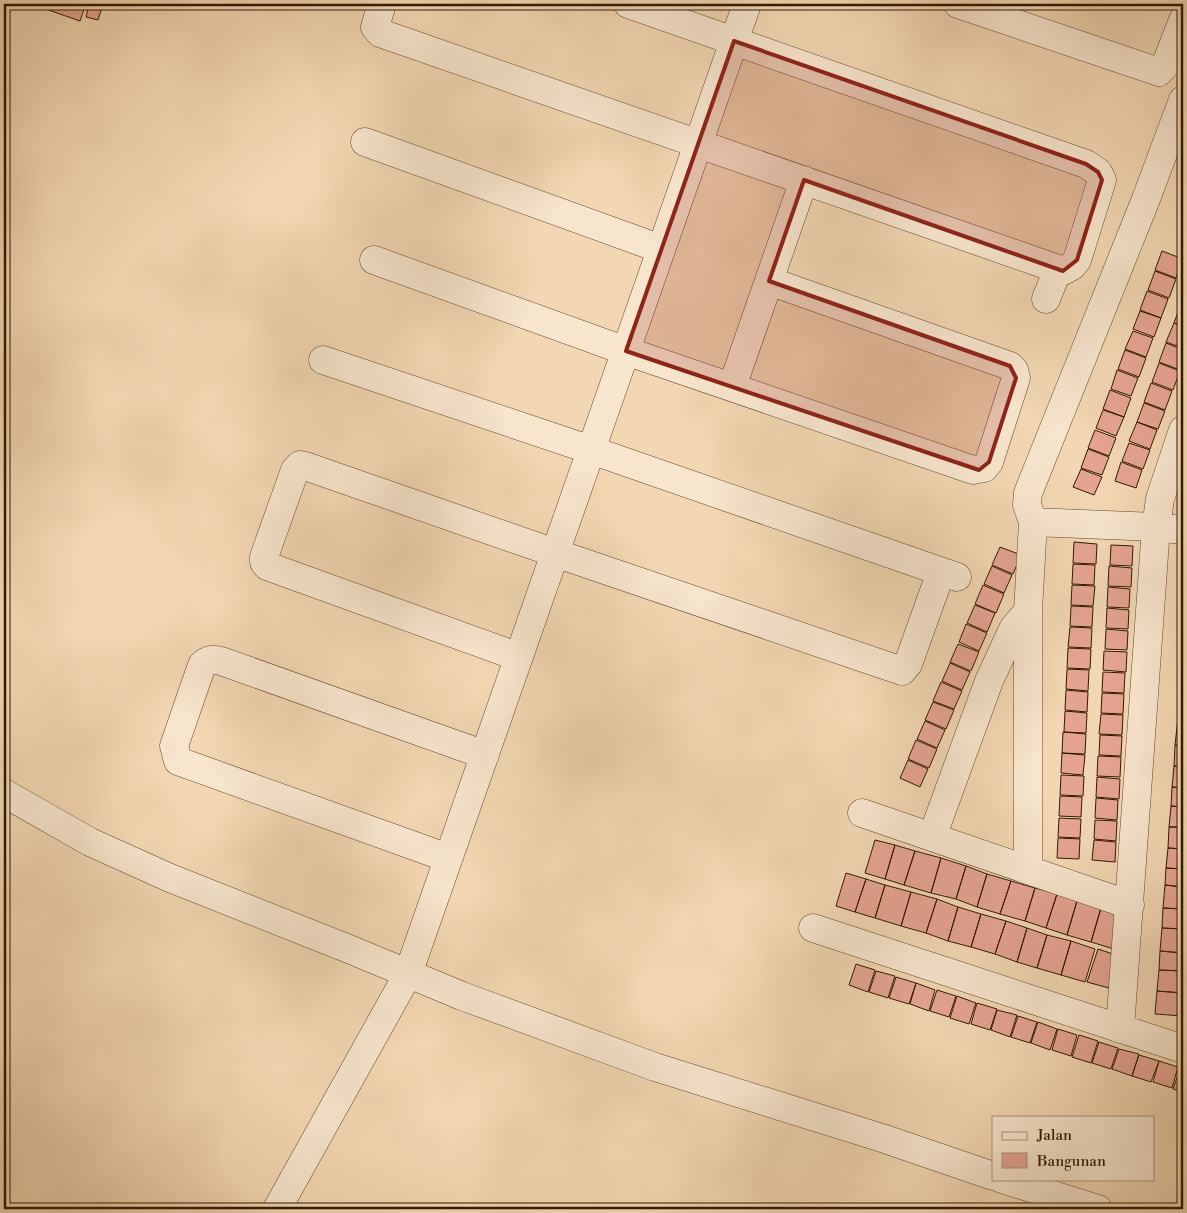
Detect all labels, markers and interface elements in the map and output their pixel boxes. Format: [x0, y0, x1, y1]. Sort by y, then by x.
legend [992, 1116, 1154, 1180]
text: Jalan [1036, 1126, 1072, 1145]
text: Bangunan [1036, 1152, 1106, 1171]

